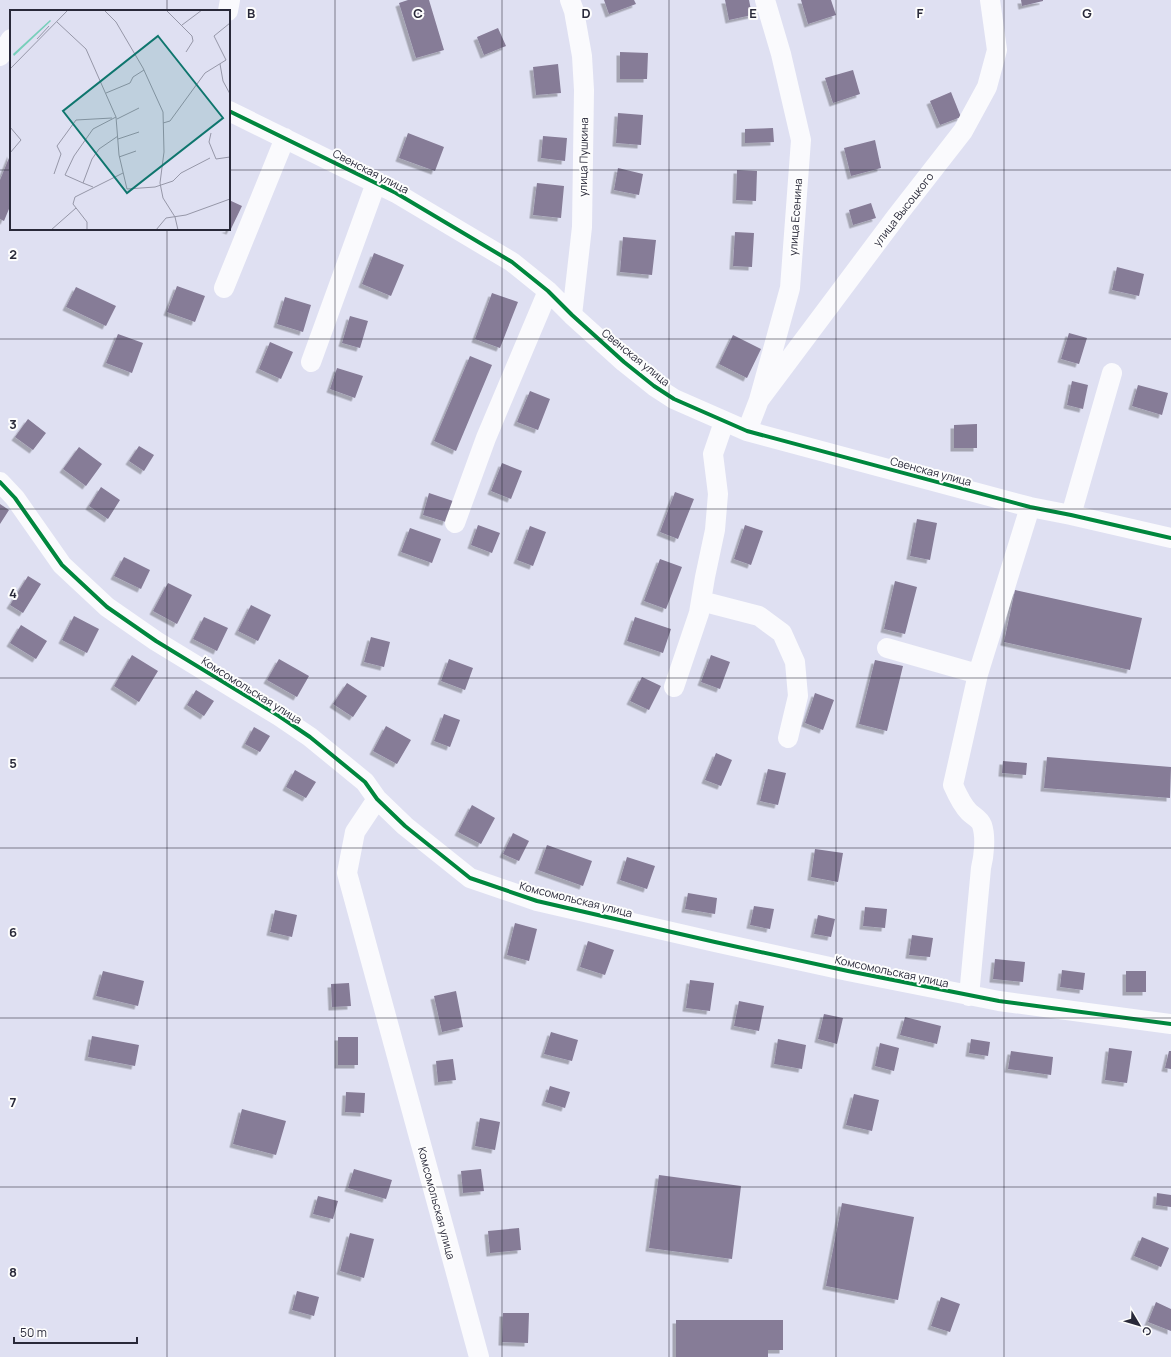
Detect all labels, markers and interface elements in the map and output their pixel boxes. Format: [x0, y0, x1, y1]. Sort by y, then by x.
text: B [247, 4, 255, 22]
text: C [413, 4, 423, 22]
text: D [581, 4, 591, 22]
text: E [749, 4, 757, 22]
text: F [917, 4, 924, 22]
text: G [1082, 4, 1092, 22]
inset map [10, 10, 230, 230]
street label: улица Пушкина [575, 117, 591, 197]
street label: Свенская улица [330, 145, 412, 197]
street label: улица Высоцкого [869, 169, 937, 249]
street label: улица Есенина [785, 178, 805, 256]
text: 2 [9, 245, 17, 263]
street label: Свенская улица [599, 325, 673, 389]
text: 3 [9, 415, 17, 433]
street label: Свенская улица [889, 453, 973, 489]
text: 4 [9, 584, 17, 602]
street label: Комсомольская улица [199, 653, 305, 727]
text: 5 [9, 754, 17, 772]
street label: Комсомольская улица [518, 878, 634, 920]
text: 6 [9, 923, 17, 941]
street label: Комсомольская улица [834, 952, 950, 990]
text: 7 [10, 1093, 17, 1111]
street label: Комсомольская улица [415, 1145, 459, 1261]
text: 8 [9, 1263, 17, 1281]
north arrow [1119, 1305, 1159, 1345]
scale bar [14, 1319, 137, 1345]
text: 50 m [20, 1324, 47, 1341]
text: С [1139, 1324, 1156, 1339]

